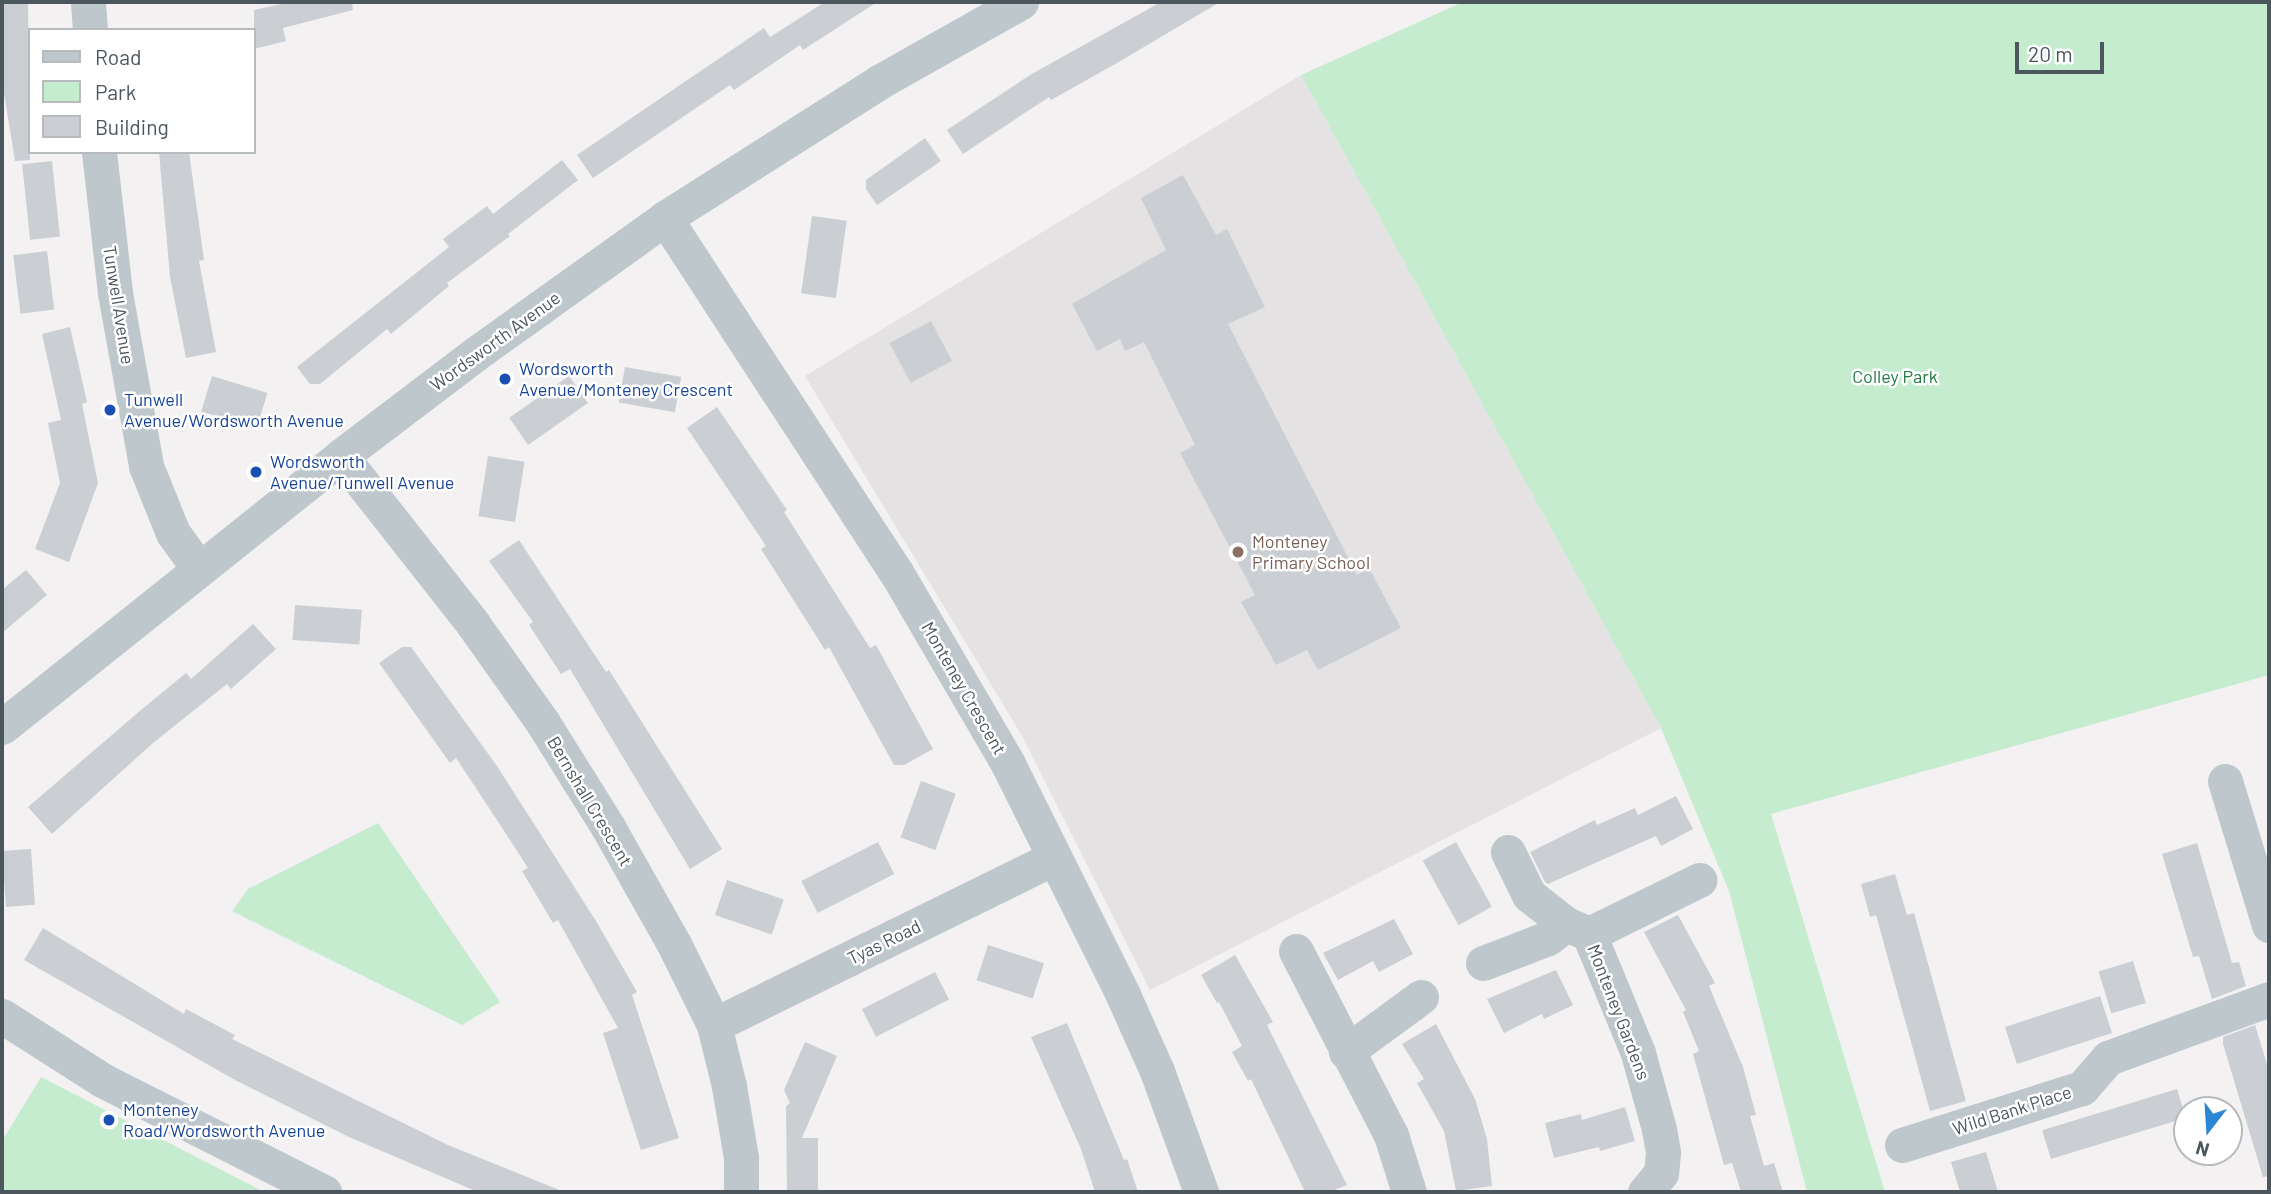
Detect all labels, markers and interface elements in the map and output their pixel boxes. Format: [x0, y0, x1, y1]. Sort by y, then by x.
legend [28, 28, 256, 154]
scale bar [2019, 28, 2108, 72]
text: 20 m [2028, 41, 2073, 66]
text: Road [95, 44, 141, 69]
text: Park [95, 79, 136, 104]
text: Building [95, 114, 169, 139]
street label: Tunwell Avenue [99, 244, 139, 366]
street label: Wordsworth Avenue [426, 287, 564, 395]
place label: Wordsworth Avenue/Monteney Crescent [519, 358, 733, 400]
park label: Colley Park [1852, 365, 1938, 387]
marker: Wordsworth Avenue/Monteney Crescent [497, 371, 513, 387]
place label: Tunwell Avenue/Wordsworth Avenue [124, 389, 344, 432]
marker: Tunwell Avenue/Wordsworth Avenue [102, 402, 118, 418]
place label: Wordsworth Avenue/Tunwell Avenue [270, 451, 454, 494]
marker: Wordsworth Avenue/Tunwell Avenue [248, 464, 264, 480]
place label: Monteney Primary School [1252, 531, 1370, 574]
marker: Monteney Primary School [1230, 544, 1246, 560]
street label: Monteney Crescent [917, 618, 1011, 758]
street label: Bernshall Crescent [543, 732, 637, 870]
street label: Tyas Road [844, 915, 924, 969]
street label: Monteney Gardens [1583, 941, 1655, 1083]
street label: Wild Bank Place [1950, 1081, 2074, 1139]
north arrow [2173, 1096, 2243, 1166]
place label: Monteney Road/Wordsworth Avenue [123, 1099, 325, 1142]
marker: Monteney Road/Wordsworth Avenue [101, 1112, 117, 1128]
text: N [2193, 1137, 2212, 1162]

